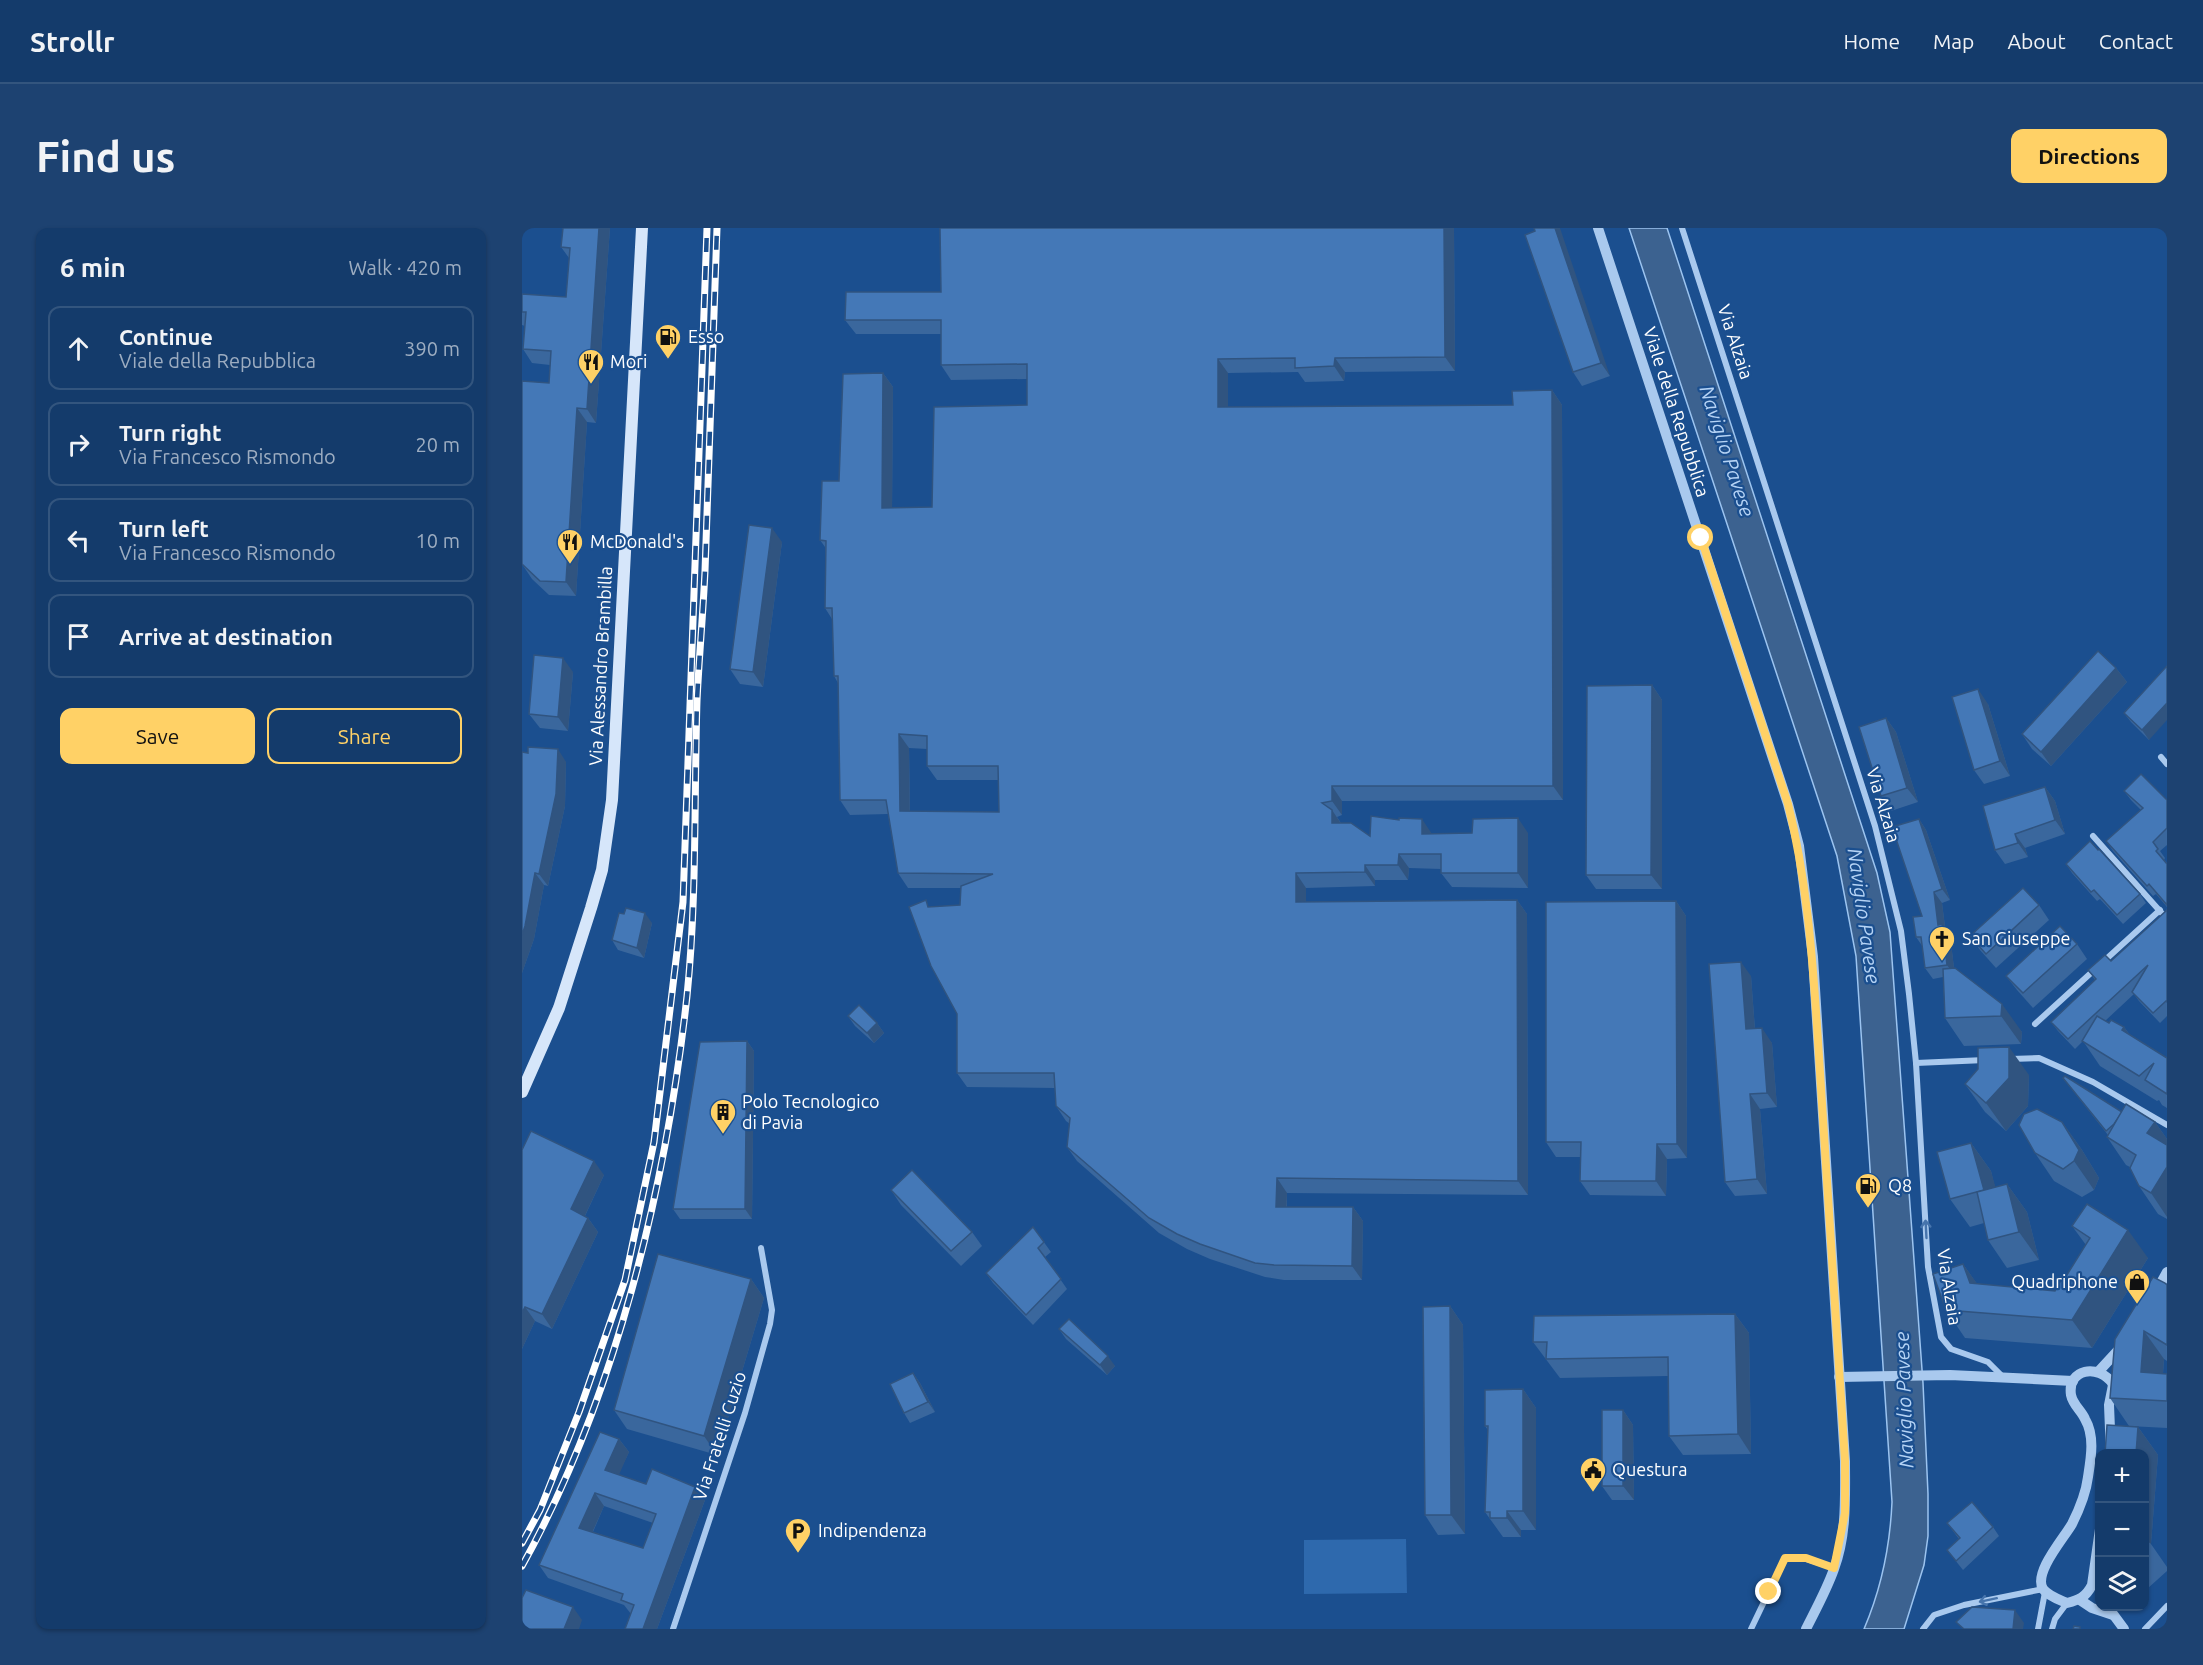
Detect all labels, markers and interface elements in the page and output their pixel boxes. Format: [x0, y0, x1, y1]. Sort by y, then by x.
text: Strollr [30, 26, 115, 57]
text: Home [1843, 29, 1900, 53]
text: Map [1933, 29, 1974, 53]
text: About [2007, 29, 2066, 53]
text: Contact [2099, 29, 2173, 53]
button: Directions [2011, 129, 2167, 183]
text: Find us [36, 133, 175, 180]
text: 6 min [60, 253, 126, 282]
text: Walk · 420 m [349, 256, 462, 279]
street label: Via Alzaia [1714, 302, 1757, 382]
fuel station icon: Esso [653, 322, 683, 360]
text: Continue [119, 324, 213, 349]
street label: Viale della Repubblica [1640, 324, 1714, 499]
place label: Esso [688, 326, 724, 346]
icon: ahead [62, 332, 95, 365]
text: 390 m [404, 337, 460, 360]
restaurant icon: Mori [576, 347, 606, 385]
text: Viale della Repubblica [119, 349, 316, 372]
place label: Mori [610, 351, 647, 371]
water label: Naviglio Pavese [1695, 382, 1760, 519]
text: Turn right [119, 420, 221, 445]
icon: right [62, 428, 95, 461]
text: 20 m [416, 433, 460, 456]
text: Via Francesco Rismondo [119, 445, 336, 468]
text: Turn left [119, 516, 209, 541]
icon: left [62, 524, 95, 557]
route start [1687, 524, 1713, 550]
restaurant icon: McDonald's [555, 527, 585, 565]
text: 10 m [416, 529, 460, 552]
place label: McDonald's [590, 531, 684, 551]
text: Via Francesco Rismondo [119, 541, 336, 564]
street label: Via Alessandro Brambilla [585, 566, 615, 766]
icon: arrive [62, 620, 95, 653]
text: Arrive at destination [119, 624, 333, 649]
button: Save [60, 708, 255, 764]
button: Share [267, 708, 462, 764]
street label: Via Alzaia [1863, 765, 1905, 845]
water label: Naviglio Pavese [1844, 847, 1885, 985]
church icon: San Giuseppe [1927, 924, 1957, 962]
place label: San Giuseppe [1962, 928, 2070, 948]
place label: Polo Tecnologico di Pavia [742, 1091, 880, 1132]
building icon: Polo Tecnologico di Pavia [708, 1097, 738, 1135]
fuel station icon: Q8 [1853, 1171, 1883, 1209]
place label: Q8 [1888, 1175, 1912, 1196]
one-way arrow [1920, 1220, 1931, 1240]
street label: Via Alzaia [1934, 1247, 1966, 1327]
shop icon: Quadriphone [2122, 1267, 2152, 1305]
place label: Quadriphone [2011, 1271, 2118, 1292]
water label: Naviglio Pavese [1890, 1331, 1917, 1469]
street label: Via Fratelli Cuzio [689, 1369, 749, 1503]
map controls [2095, 1449, 2149, 1611]
button: + [2095, 1449, 2149, 1503]
public building icon: Questura [1578, 1455, 1608, 1493]
place label: Questura [1612, 1459, 1687, 1480]
button: − [2095, 1503, 2149, 1557]
parking icon: Indipendenza [783, 1516, 813, 1554]
place label: Indipendenza [818, 1520, 927, 1540]
button: layers [2095, 1557, 2149, 1611]
route end [1755, 1578, 1781, 1604]
one-way arrow [1979, 1595, 1998, 1607]

